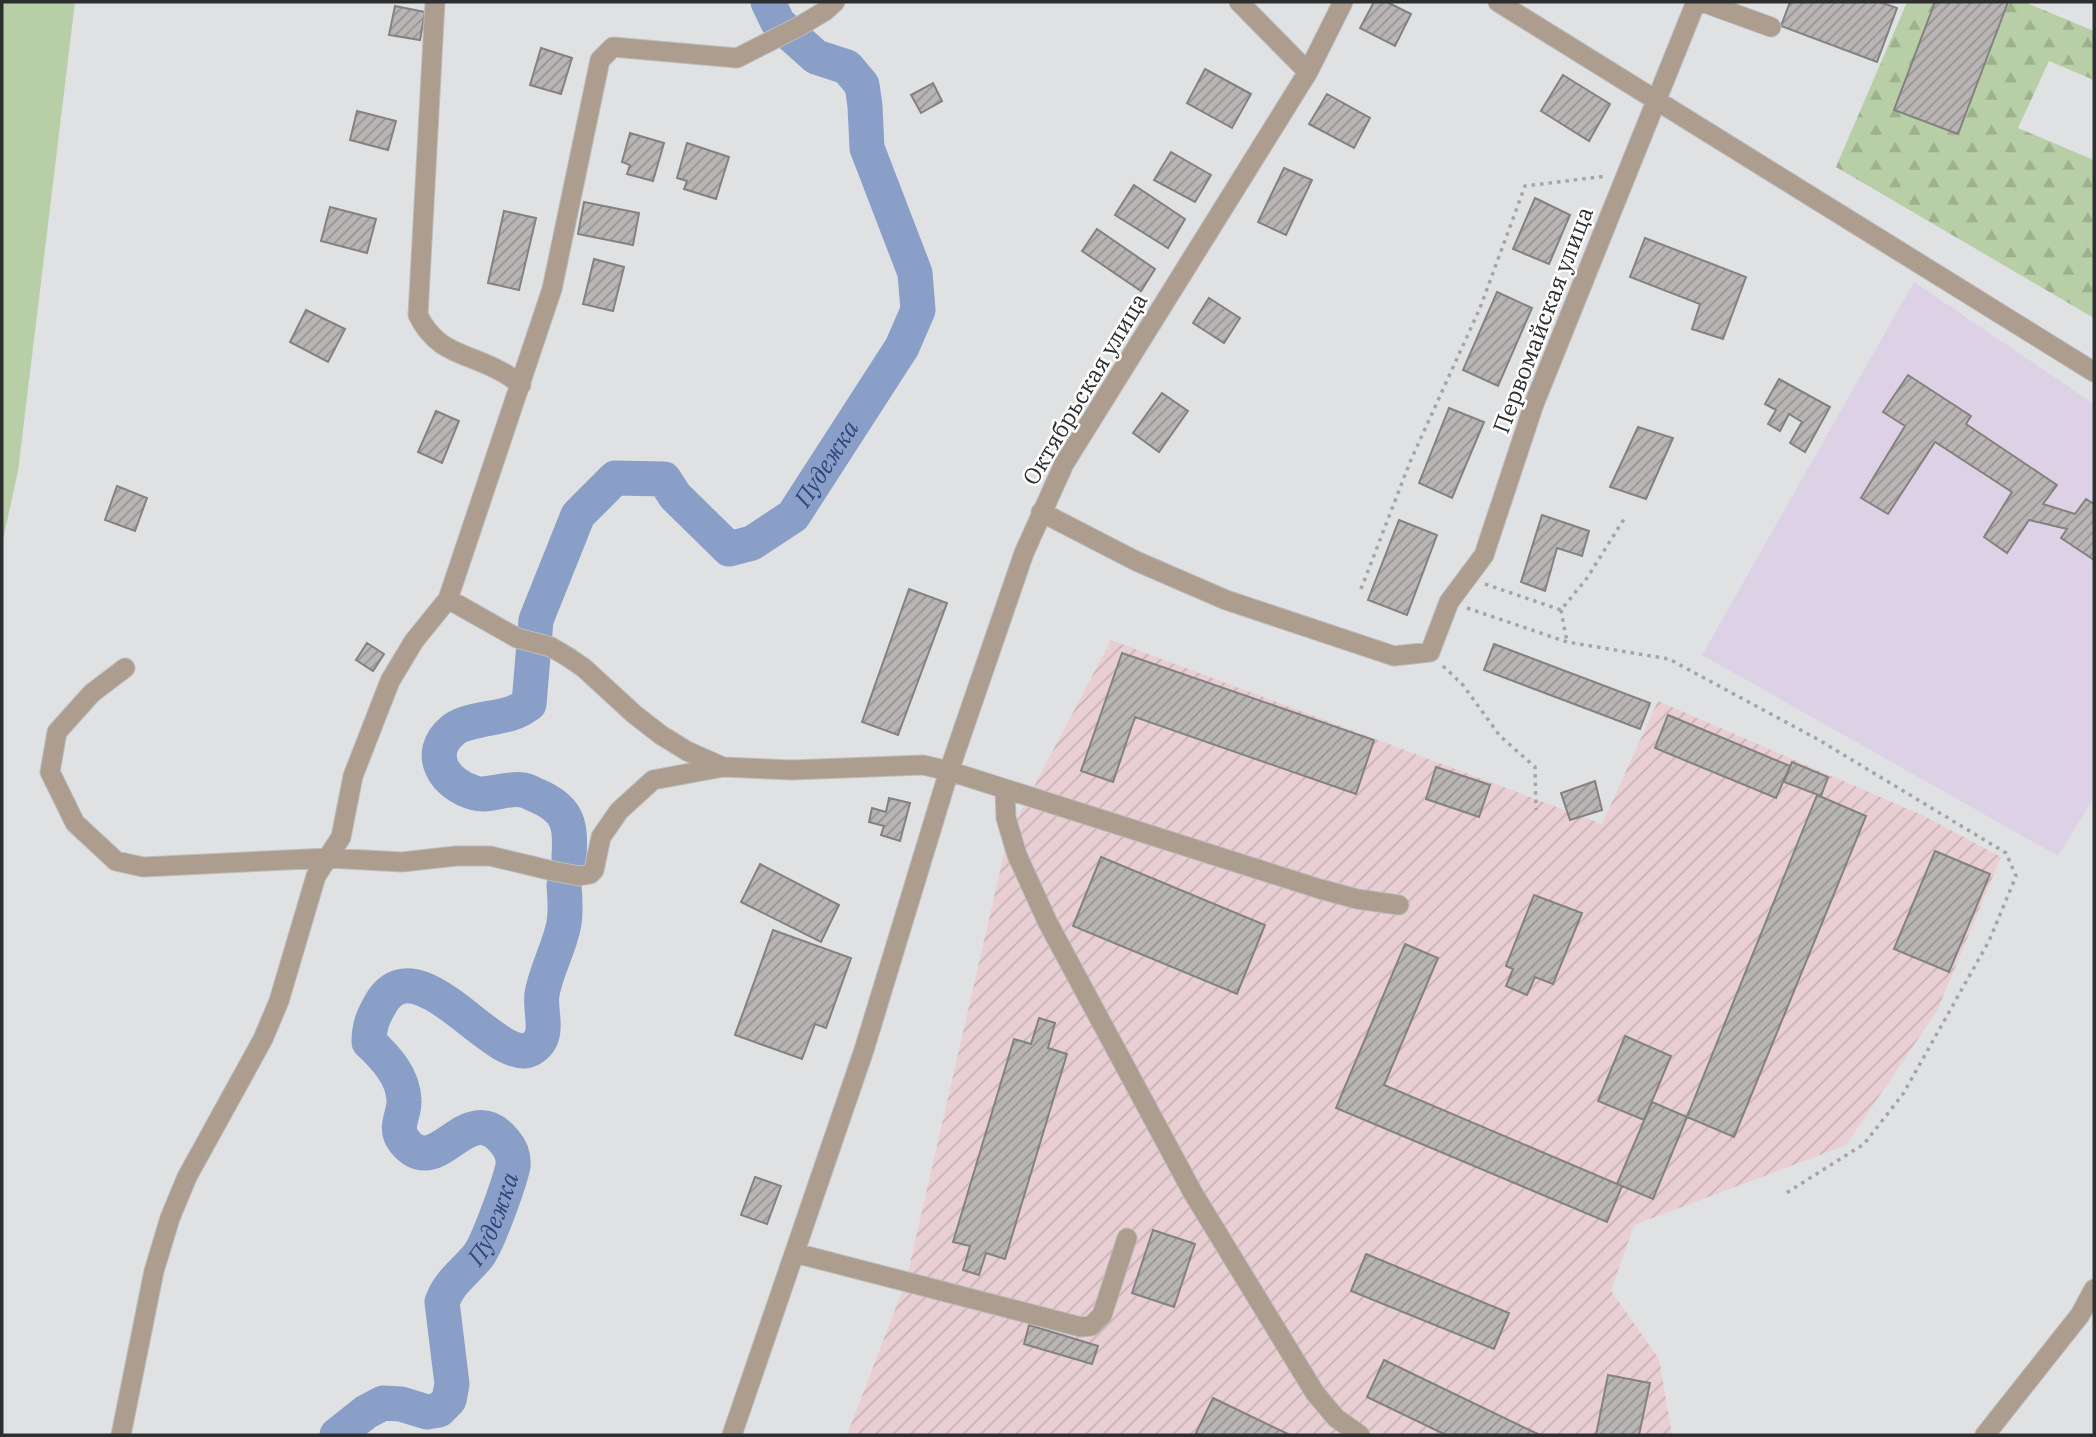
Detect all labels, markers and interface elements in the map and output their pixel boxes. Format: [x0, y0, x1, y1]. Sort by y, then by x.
street label: Первомайская улица [1485, 202, 1599, 437]
street label: Октябрьская улица [1015, 287, 1153, 490]
water label: Пудежка [786, 414, 866, 513]
water label: Пудежка [459, 1168, 525, 1272]

